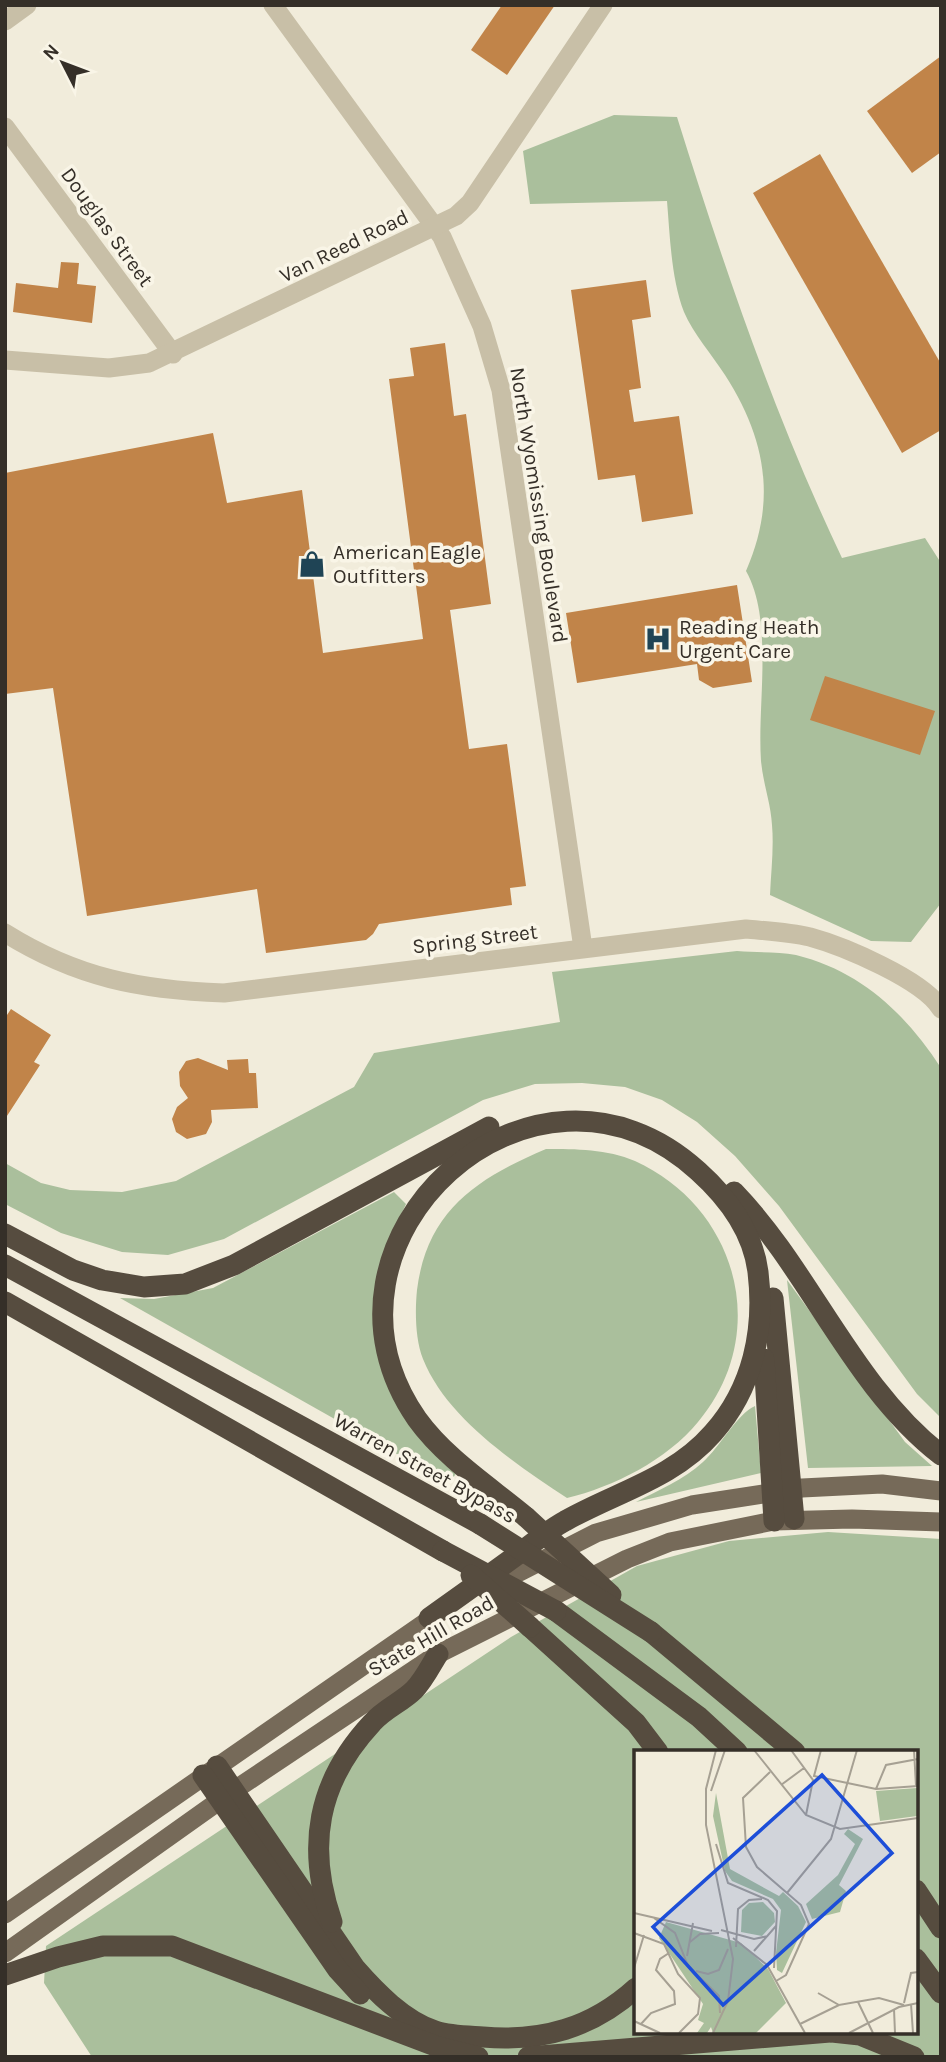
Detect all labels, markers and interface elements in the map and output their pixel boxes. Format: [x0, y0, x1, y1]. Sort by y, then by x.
north arrow [28, 28, 98, 98]
text: N [38, 40, 64, 65]
street label: Douglas Street [56, 163, 158, 291]
street label: Van Reed Road [276, 204, 412, 288]
street label: North Wyomissing Boulevard [505, 365, 573, 645]
place label: American Eagle Outfitters [333, 540, 481, 588]
shop icon: American Eagle Outfitters [297, 549, 327, 579]
place label: Reading Heath Urgent Care [679, 615, 819, 663]
hospital icon: Reading Heath Urgent Care [643, 624, 673, 654]
street label: Spring Street [411, 919, 539, 959]
street label: Warren Street Bypass [330, 1408, 520, 1528]
street label: State Hill Road [364, 1590, 498, 1682]
inset map [634, 1750, 918, 2034]

